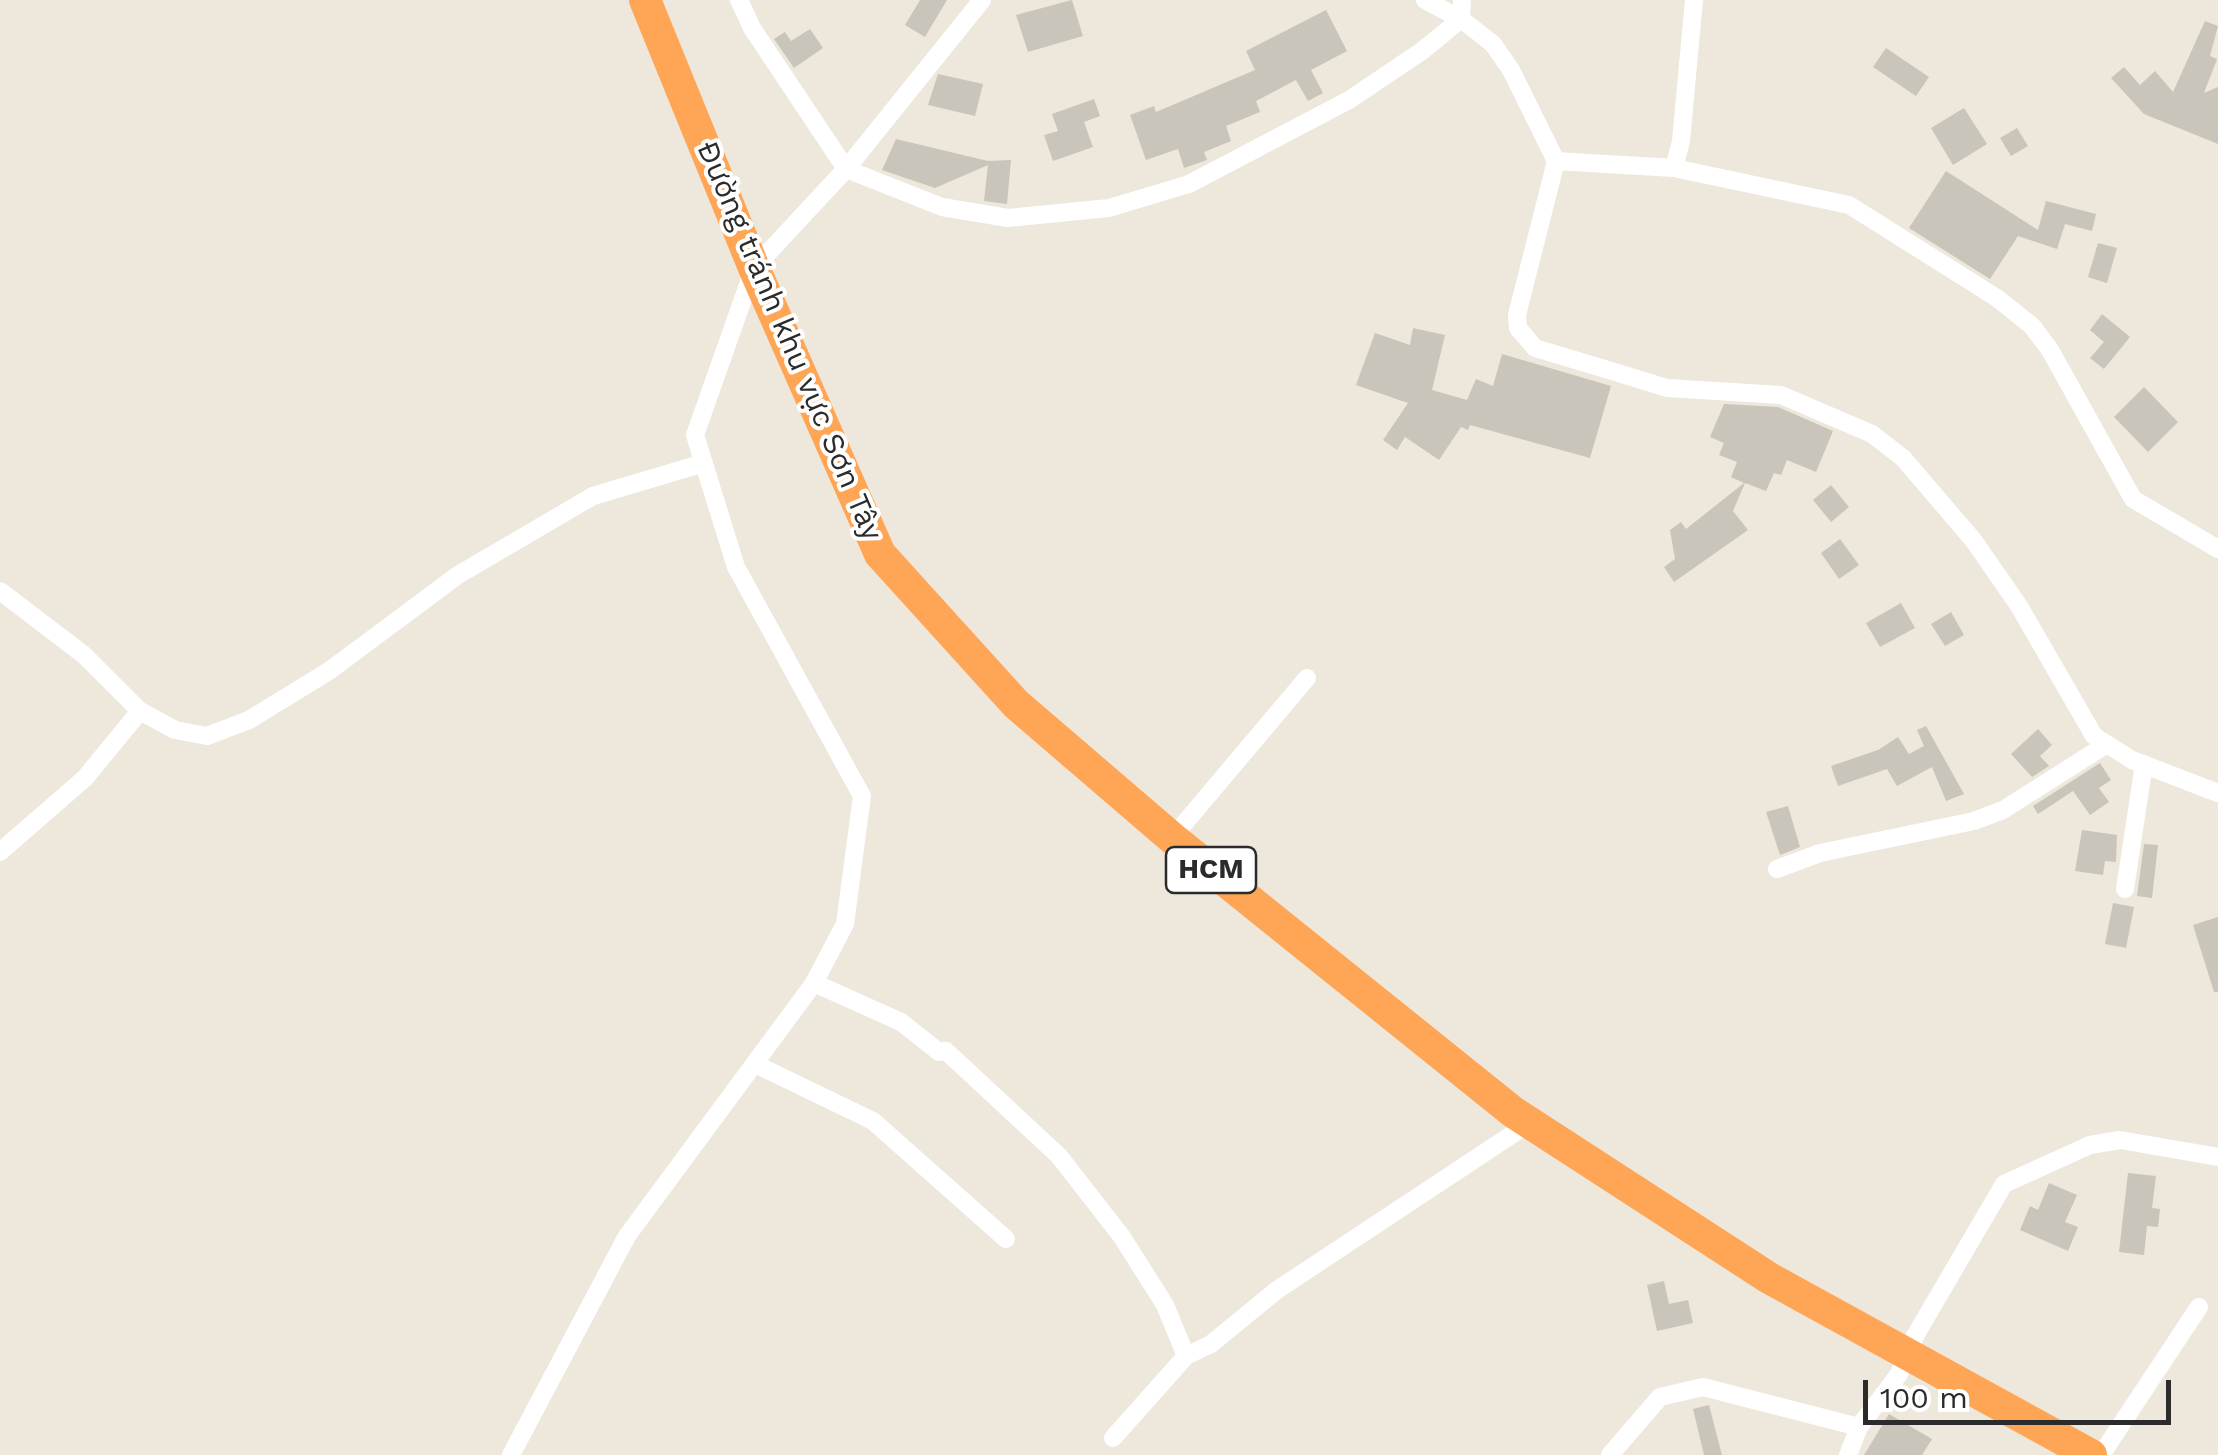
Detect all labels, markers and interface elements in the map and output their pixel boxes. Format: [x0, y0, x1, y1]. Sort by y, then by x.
street label: Đường tránh khu vực Sơn Tây [688, 136, 890, 546]
road number: HCM [1166, 847, 1256, 893]
scale bar [1868, 1360, 2176, 1422]
text: 100 m [1880, 1380, 1968, 1415]

